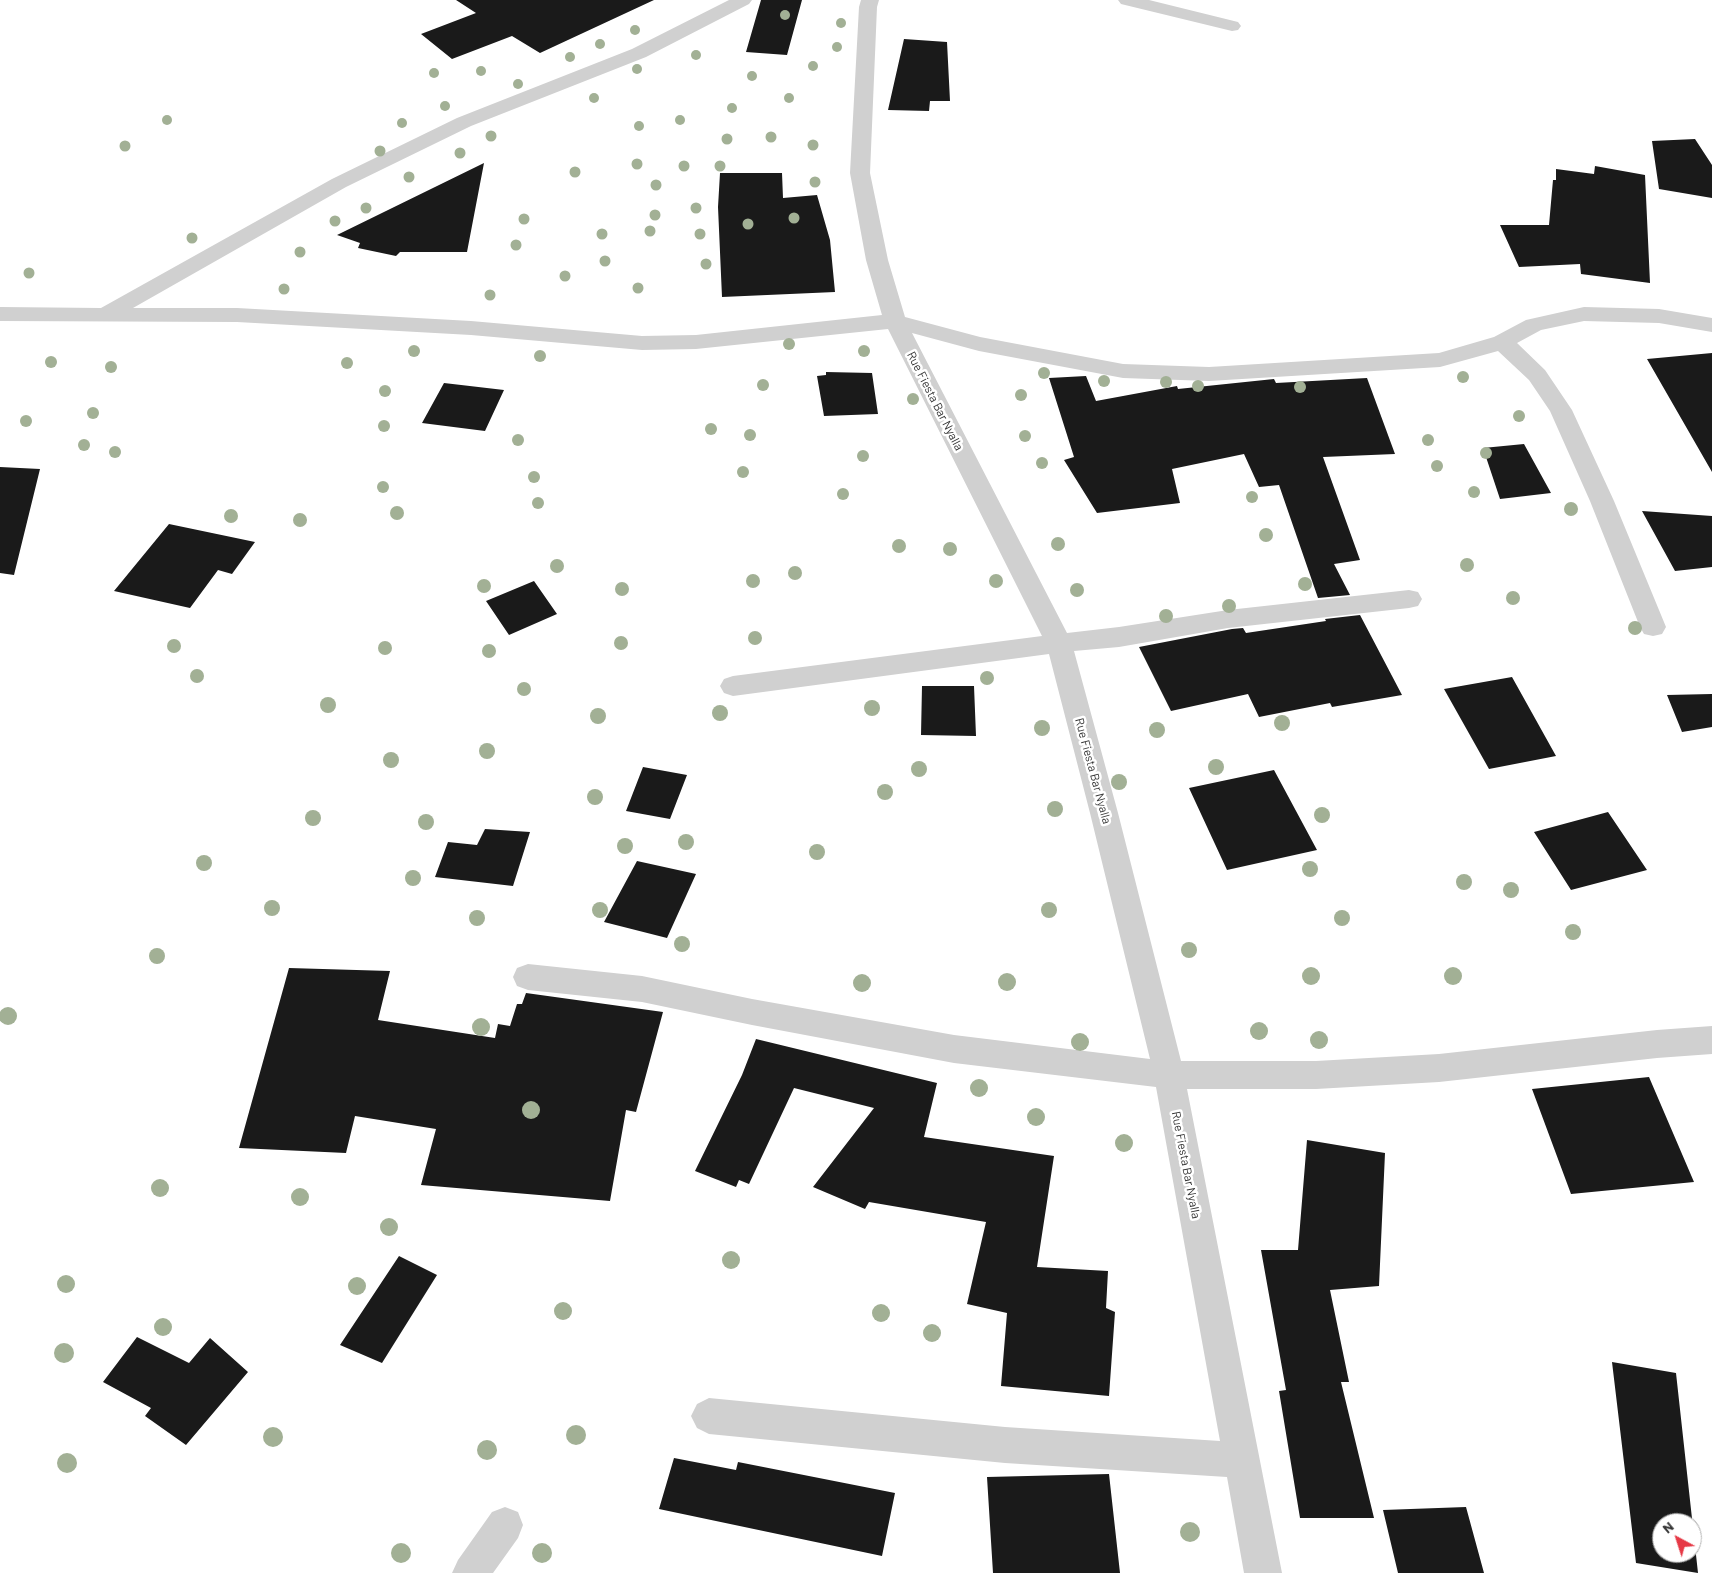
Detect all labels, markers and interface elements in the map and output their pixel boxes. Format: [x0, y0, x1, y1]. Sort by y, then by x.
street label: Rue Fiesta Bar Nyalla [904, 349, 966, 453]
street label: Rue Fiesta Bar Nyalla [1072, 716, 1114, 826]
street label: Rue Fiesta Bar Nyalla [1169, 1110, 1203, 1220]
north arrow [1652, 1513, 1702, 1563]
text: N [1659, 1517, 1677, 1536]

